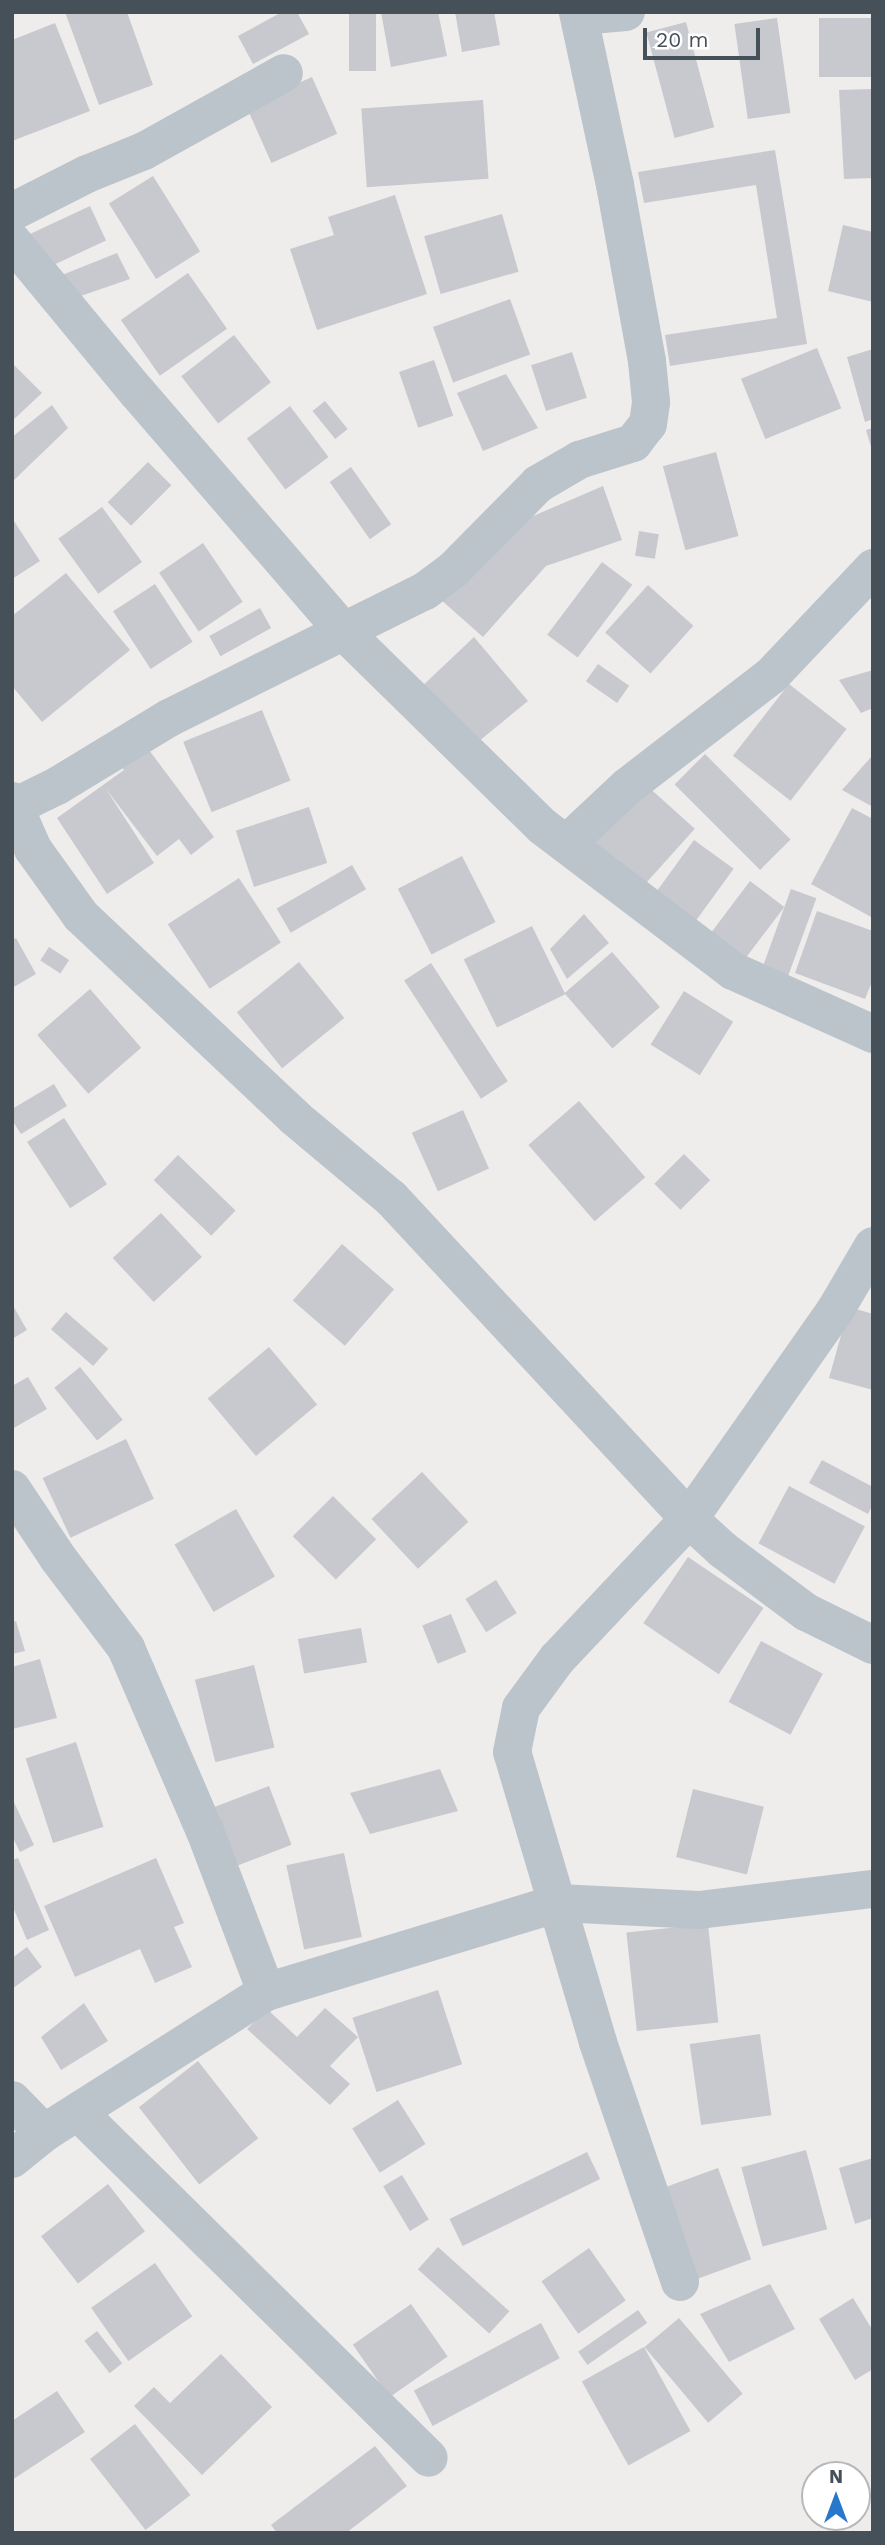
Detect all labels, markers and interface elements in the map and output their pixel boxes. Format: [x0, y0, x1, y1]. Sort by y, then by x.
scale bar [647, 14, 764, 58]
text: 20 m [656, 27, 708, 52]
north arrow [801, 2461, 871, 2531]
text: N [829, 2465, 843, 2488]

